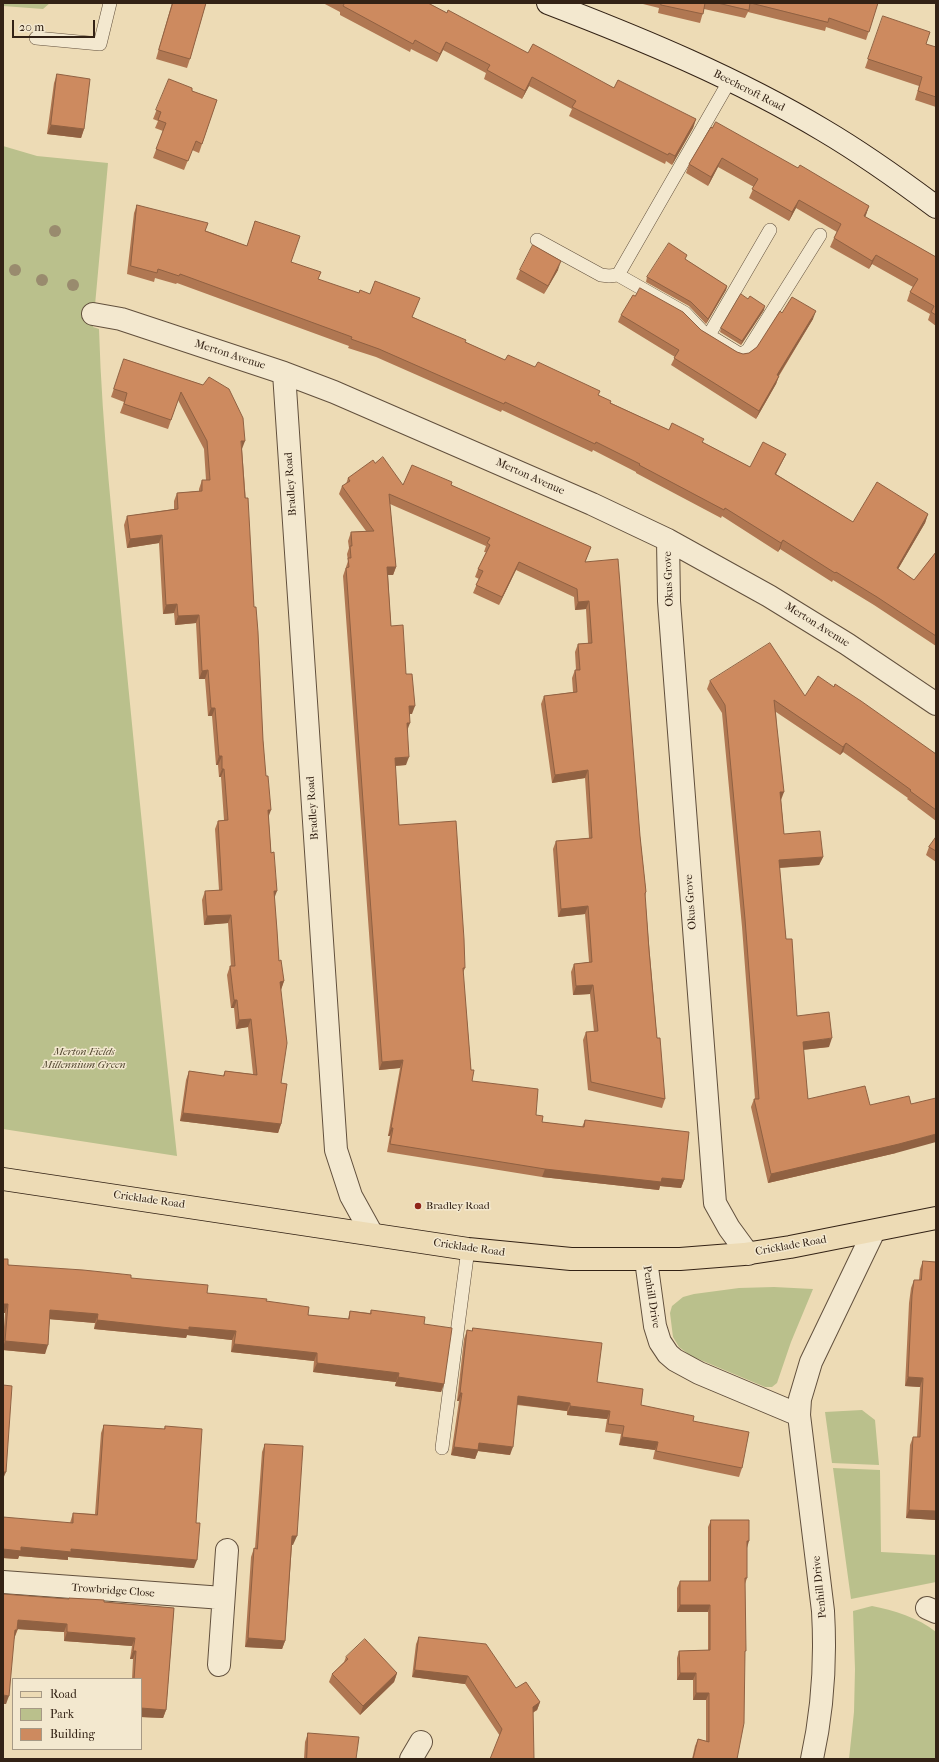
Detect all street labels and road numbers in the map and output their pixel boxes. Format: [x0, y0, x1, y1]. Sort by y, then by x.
street label: Beechcroft Road [711, 67, 787, 115]
street label: Merton Avenue [193, 337, 267, 373]
street label: Bradley Road [282, 452, 300, 516]
street label: Merton Avenue [494, 456, 566, 498]
street label: Okus Grove [661, 551, 677, 607]
street label: Merton Avenue [782, 600, 852, 650]
street label: Bradley Road [304, 776, 322, 840]
street label: Okus Grove [682, 874, 700, 930]
street label: Cricklade Road [112, 1188, 186, 1212]
street label: Cricklade Road [754, 1233, 828, 1259]
street label: Cricklade Road [432, 1236, 506, 1260]
street label: Penhill Drive [640, 1265, 662, 1329]
street label: Penhill Drive [810, 1555, 830, 1619]
street label: Trowbridge Close [71, 1582, 155, 1600]

